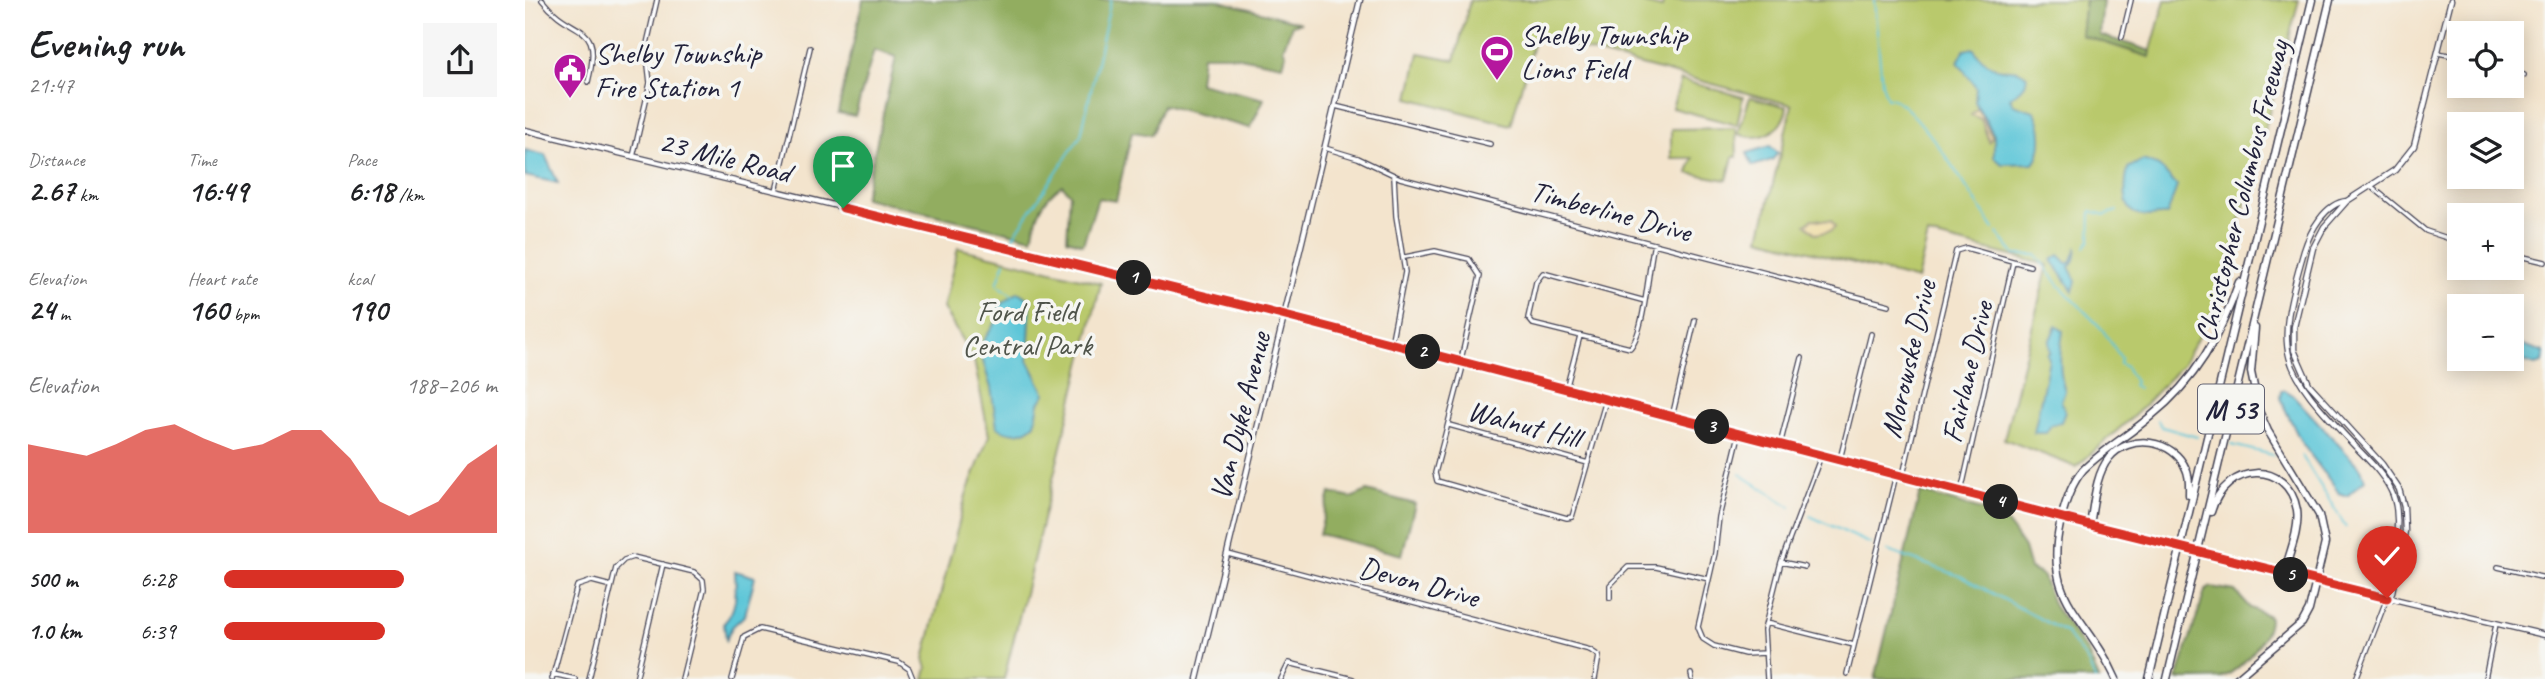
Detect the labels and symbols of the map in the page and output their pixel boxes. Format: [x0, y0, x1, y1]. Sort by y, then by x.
place label: Shelby Township Lions Field [1521, 16, 1689, 88]
sports icon: Shelby Township Lions Field [1478, 33, 1516, 82]
place label: Shelby Township Fire Station 1 [595, 34, 763, 106]
street label: Christopher Columbus Freeway [2186, 35, 2298, 346]
public building icon: Shelby Township Fire Station 1 [551, 51, 589, 100]
street label: 23 Mile Road [655, 122, 799, 193]
pin [813, 136, 873, 208]
street label: Timberline Drive [1527, 171, 1697, 251]
pin: 1 [1117, 260, 1151, 296]
street label: Morowske Drive [1871, 274, 1945, 442]
park label: Ford Field Central Park [962, 292, 1094, 364]
street label: Fairlane Drive [1932, 295, 2002, 446]
street label: Van Dyke Avenue [1201, 326, 1280, 504]
pin: 2 [1405, 334, 1441, 370]
road number: M 53 [2198, 384, 2264, 434]
street label: Walnut Hill [1464, 391, 1589, 458]
pin: 3 [1695, 410, 1729, 444]
pin: 4 [1983, 484, 2019, 520]
pin [2357, 526, 2417, 598]
street label: Devon Drive [1355, 548, 1485, 617]
pin: 5 [2273, 558, 2309, 592]

